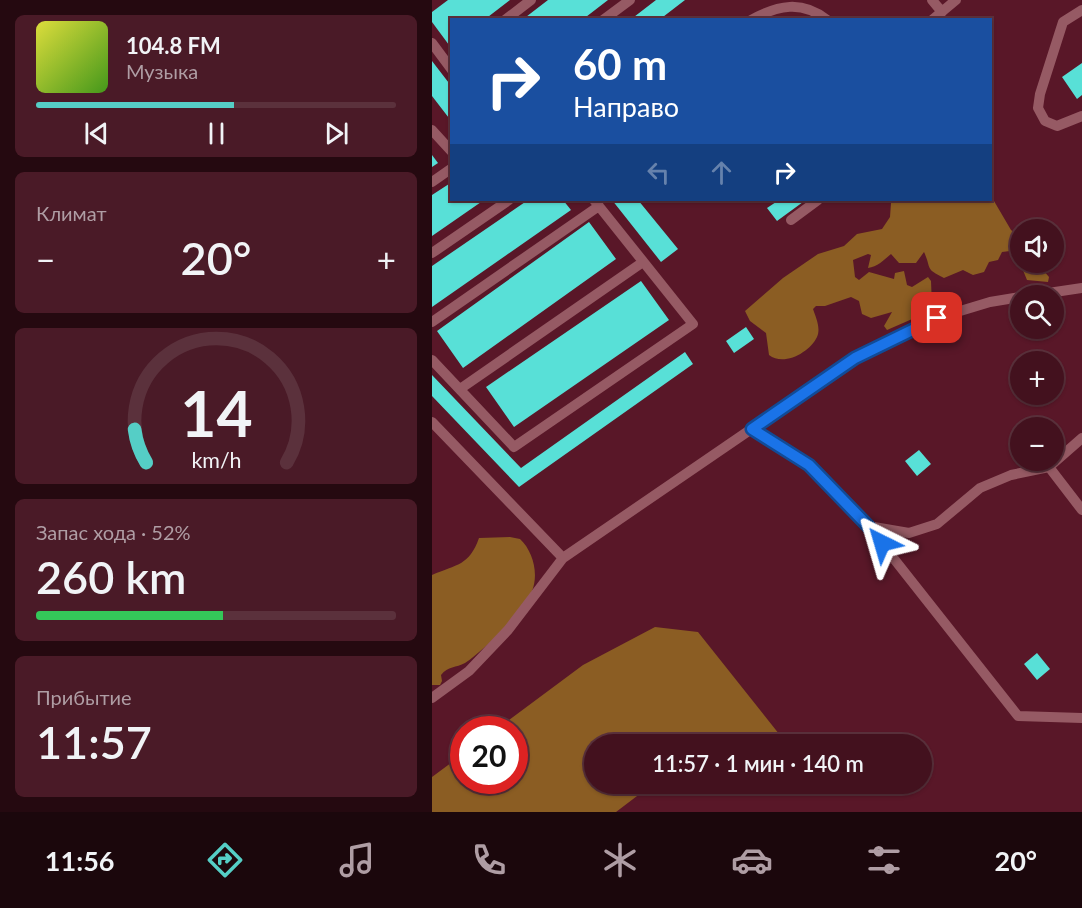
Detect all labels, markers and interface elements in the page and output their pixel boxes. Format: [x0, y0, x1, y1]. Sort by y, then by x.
text: 104.8 FM [126, 32, 221, 59]
text: 60 m [573, 39, 667, 89]
icon: right [474, 42, 552, 120]
text: Музыка [126, 59, 198, 83]
text: Направо [573, 90, 679, 123]
icon: previous [80, 117, 113, 150]
icon: pause [200, 117, 233, 150]
icon: next [320, 117, 353, 150]
icon: left [642, 156, 675, 189]
icon: ahead [705, 156, 738, 189]
icon: right [768, 156, 801, 189]
text: Климат [36, 201, 107, 225]
map controls [1010, 219, 1064, 471]
button: sound [1010, 219, 1064, 273]
text: 20° [181, 231, 251, 285]
text: − [36, 239, 55, 279]
text: + [377, 239, 396, 279]
button: search [1010, 285, 1064, 339]
pin [911, 292, 962, 343]
icon: arrive [920, 301, 953, 334]
button: + [1010, 351, 1064, 405]
text: 14 [180, 375, 252, 450]
button: − [1010, 417, 1064, 471]
text: km/h [191, 447, 241, 473]
position arrow [850, 511, 914, 575]
text: Запас хода · 52% [36, 520, 191, 544]
text: 260 km [36, 550, 186, 604]
text: Прибытие [36, 685, 132, 709]
text: 11:57 [36, 715, 152, 769]
speed limit sign: 20 [450, 716, 528, 794]
text: 11:57 · 1 мин · 140 m [652, 750, 864, 777]
icon: directions [204, 839, 246, 881]
icon: music [336, 839, 378, 881]
icon: phone [468, 839, 510, 881]
icon: climate [599, 839, 641, 881]
icon: car [731, 839, 773, 881]
icon: filters [863, 839, 905, 881]
text: 11:56 [45, 844, 114, 877]
text: 20° [994, 844, 1037, 877]

